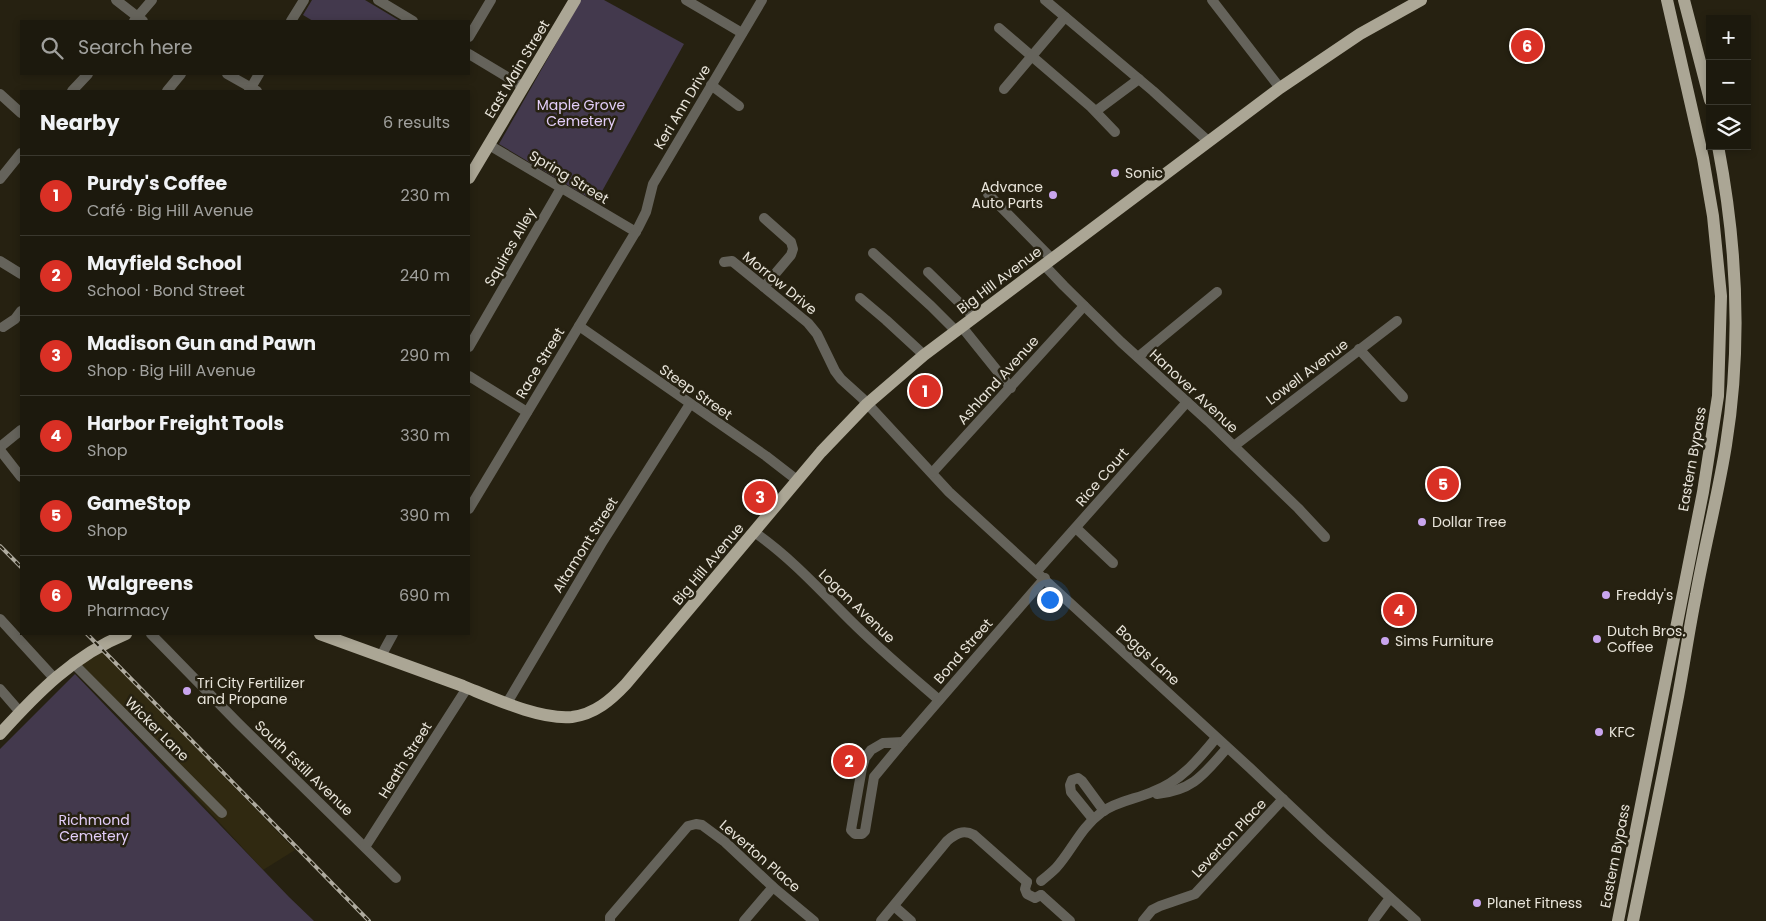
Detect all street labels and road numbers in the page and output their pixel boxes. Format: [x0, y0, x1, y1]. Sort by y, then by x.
street label: East Main Street [480, 16, 554, 122]
street label: Keri Ann Drive [649, 61, 715, 153]
street label: Spring Street [525, 145, 613, 209]
street label: Squires Alley [479, 204, 541, 290]
street label: Big Hill Avenue [952, 241, 1046, 319]
street label: Morrow Drive [738, 247, 822, 320]
street label: Race Street [511, 324, 569, 402]
street label: Ashland Avenue [953, 331, 1044, 429]
street label: Lowell Avenue [1262, 334, 1353, 410]
street label: Hanover Avenue [1145, 344, 1243, 438]
street label: Steep Street [656, 359, 736, 425]
street label: Eastern Bypass [1673, 405, 1711, 513]
street label: Rice Court [1071, 443, 1133, 511]
street label: Altamont Street [547, 493, 623, 597]
street label: Big Hill Avenue [668, 518, 749, 609]
street label: Logan Avenue [814, 564, 900, 648]
street label: Bond Street [929, 614, 997, 688]
street label: Boggs Lane [1112, 620, 1185, 690]
street label: Wicker Lane [120, 692, 194, 766]
street label: South Estill Avenue [250, 716, 358, 821]
street label: Heath Street [374, 718, 436, 802]
street label: Leverton Place [1187, 794, 1271, 882]
street label: Eastern Bypass [1595, 802, 1635, 910]
street label: Leverton Place [715, 815, 805, 897]

